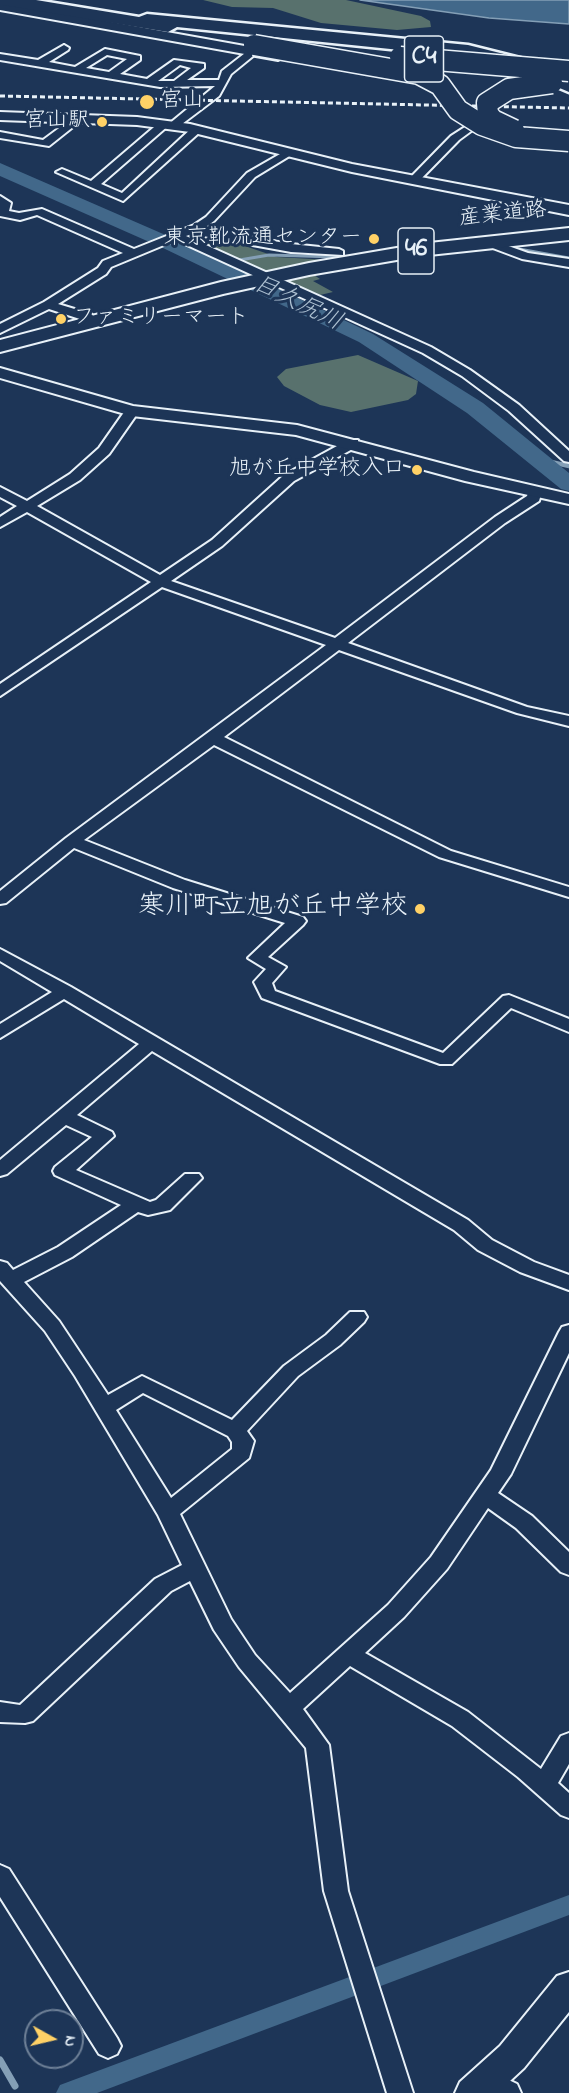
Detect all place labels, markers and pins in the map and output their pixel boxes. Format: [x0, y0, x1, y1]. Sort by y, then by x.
place label: 宮山 [160, 89, 204, 115]
marker: 宮山 [138, 93, 156, 111]
place label: 宮山駅 [24, 109, 90, 135]
marker: 宮山駅 [95, 115, 109, 129]
place label: 東京靴流通センター [164, 226, 362, 252]
marker: 東京靴流通センター [367, 232, 381, 246]
place label: ファミリーマート [73, 306, 249, 332]
marker: ファミリーマート [54, 312, 68, 326]
place label: 旭が丘中学校入口 [229, 457, 405, 483]
marker: 旭が丘中学校入口 [410, 463, 424, 477]
place label: 寒川町立旭が丘中学校 [138, 893, 408, 925]
marker: 寒川町立旭が丘中学校 [413, 902, 427, 916]

